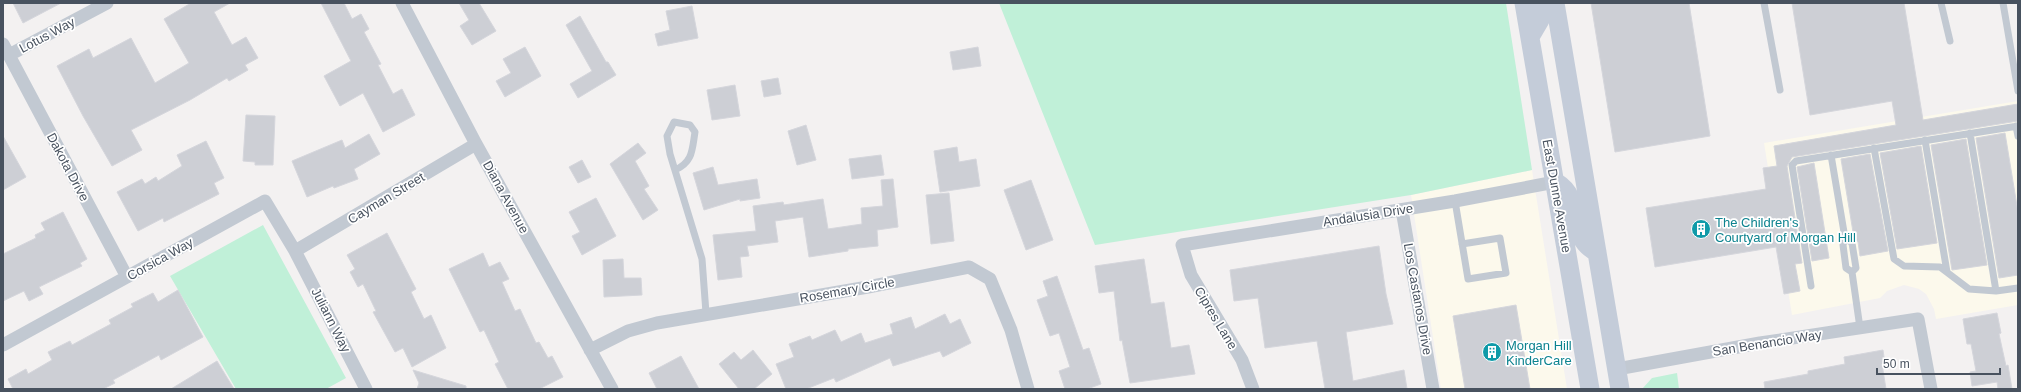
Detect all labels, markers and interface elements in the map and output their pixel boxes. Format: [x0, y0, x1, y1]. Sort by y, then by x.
street label: Lotus Way [17, 14, 78, 56]
street label: Dakota Drive [44, 130, 92, 204]
street label: East Dunne Avenue [1540, 138, 1574, 254]
street label: Diana Avenue [480, 158, 532, 236]
street label: Cayman Street [345, 169, 427, 227]
street label: Andalusia Drive [1322, 200, 1414, 230]
place label: The Children's Courtyard of Morgan Hill [1715, 215, 1856, 245]
building icon: The Children's Courtyard of Morgan Hill [1690, 218, 1712, 240]
street label: Corsica Way [124, 234, 196, 283]
street label: Los Castanos Drive [1401, 242, 1435, 356]
street label: Rosemary Circle [798, 274, 896, 306]
street label: Cipres Lane [1192, 284, 1240, 352]
street label: Juliann Way [308, 285, 354, 355]
street label: San Benancio Way [1711, 327, 1823, 359]
place label: Morgan Hill KinderCare [1506, 338, 1572, 368]
building icon: Morgan Hill KinderCare [1481, 341, 1503, 363]
scale bar [1877, 350, 2000, 376]
text: 50 m [1883, 357, 1910, 371]

